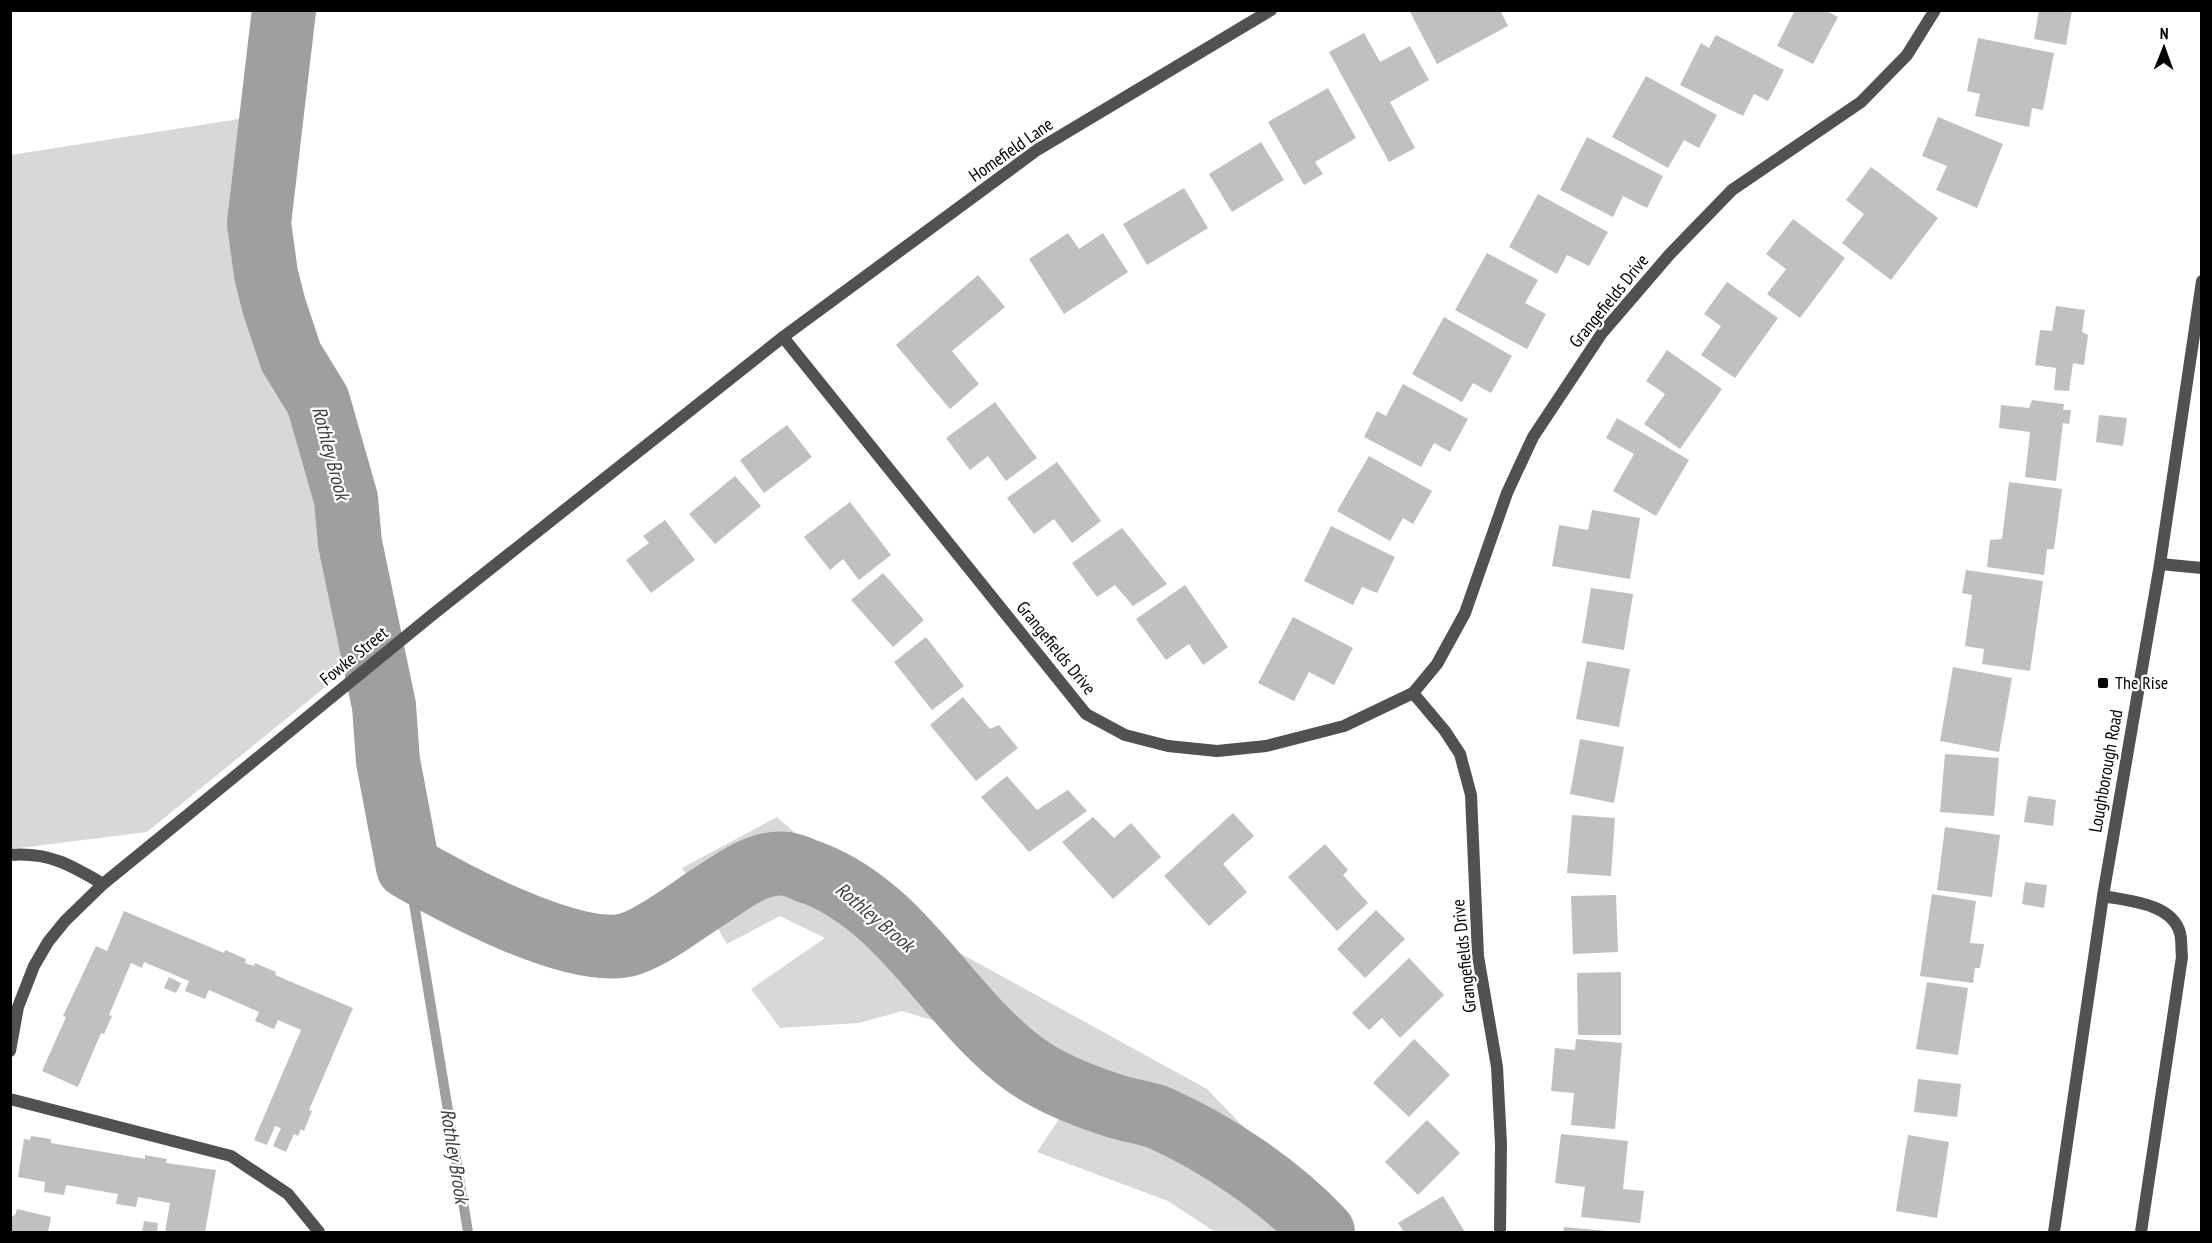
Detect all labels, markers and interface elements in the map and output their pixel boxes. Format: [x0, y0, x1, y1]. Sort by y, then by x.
north arrow [2134, 18, 2194, 78]
text: N [2160, 23, 2169, 43]
street label: Homefield Lane [964, 112, 1057, 187]
street label: Grangefields Drive [1564, 249, 1653, 352]
water label: Rothley Brook [306, 404, 356, 505]
street label: Grangefields Drive [1012, 596, 1101, 699]
street label: Fowke Street [315, 621, 392, 690]
place label: The Rise [2115, 671, 2168, 694]
marker: The Rise [2096, 676, 2110, 690]
street label: Loughborough Road [2083, 708, 2128, 834]
water label: Rothley Brook [830, 876, 922, 959]
street label: Grangefields Drive [1446, 898, 1481, 1014]
water label: Rothley Brook [435, 1107, 476, 1207]

